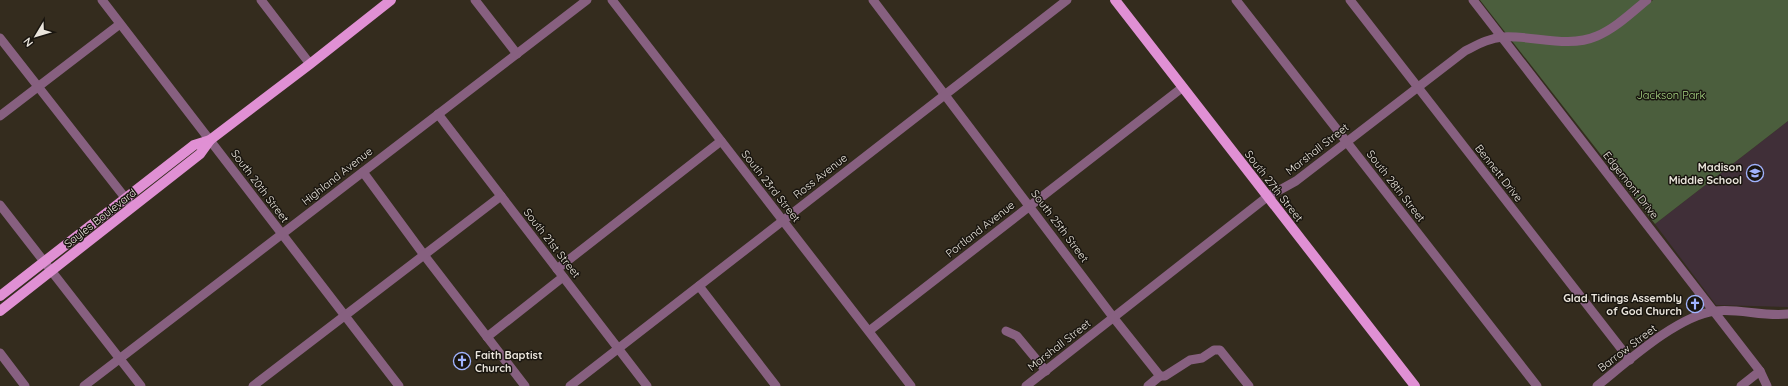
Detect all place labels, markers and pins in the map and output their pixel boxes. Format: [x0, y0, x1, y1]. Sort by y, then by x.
place label: Madison Middle School [1669, 160, 1742, 187]
school or university icon: Madison Middle School [1745, 163, 1765, 183]
place label: Glad Tidings Assembly of God Church [1563, 291, 1682, 318]
church icon: Glad Tidings Assembly of God Church [1685, 294, 1705, 314]
place label: Faith Baptist Church [475, 348, 542, 375]
church icon: Faith Baptist Church [452, 351, 472, 371]

